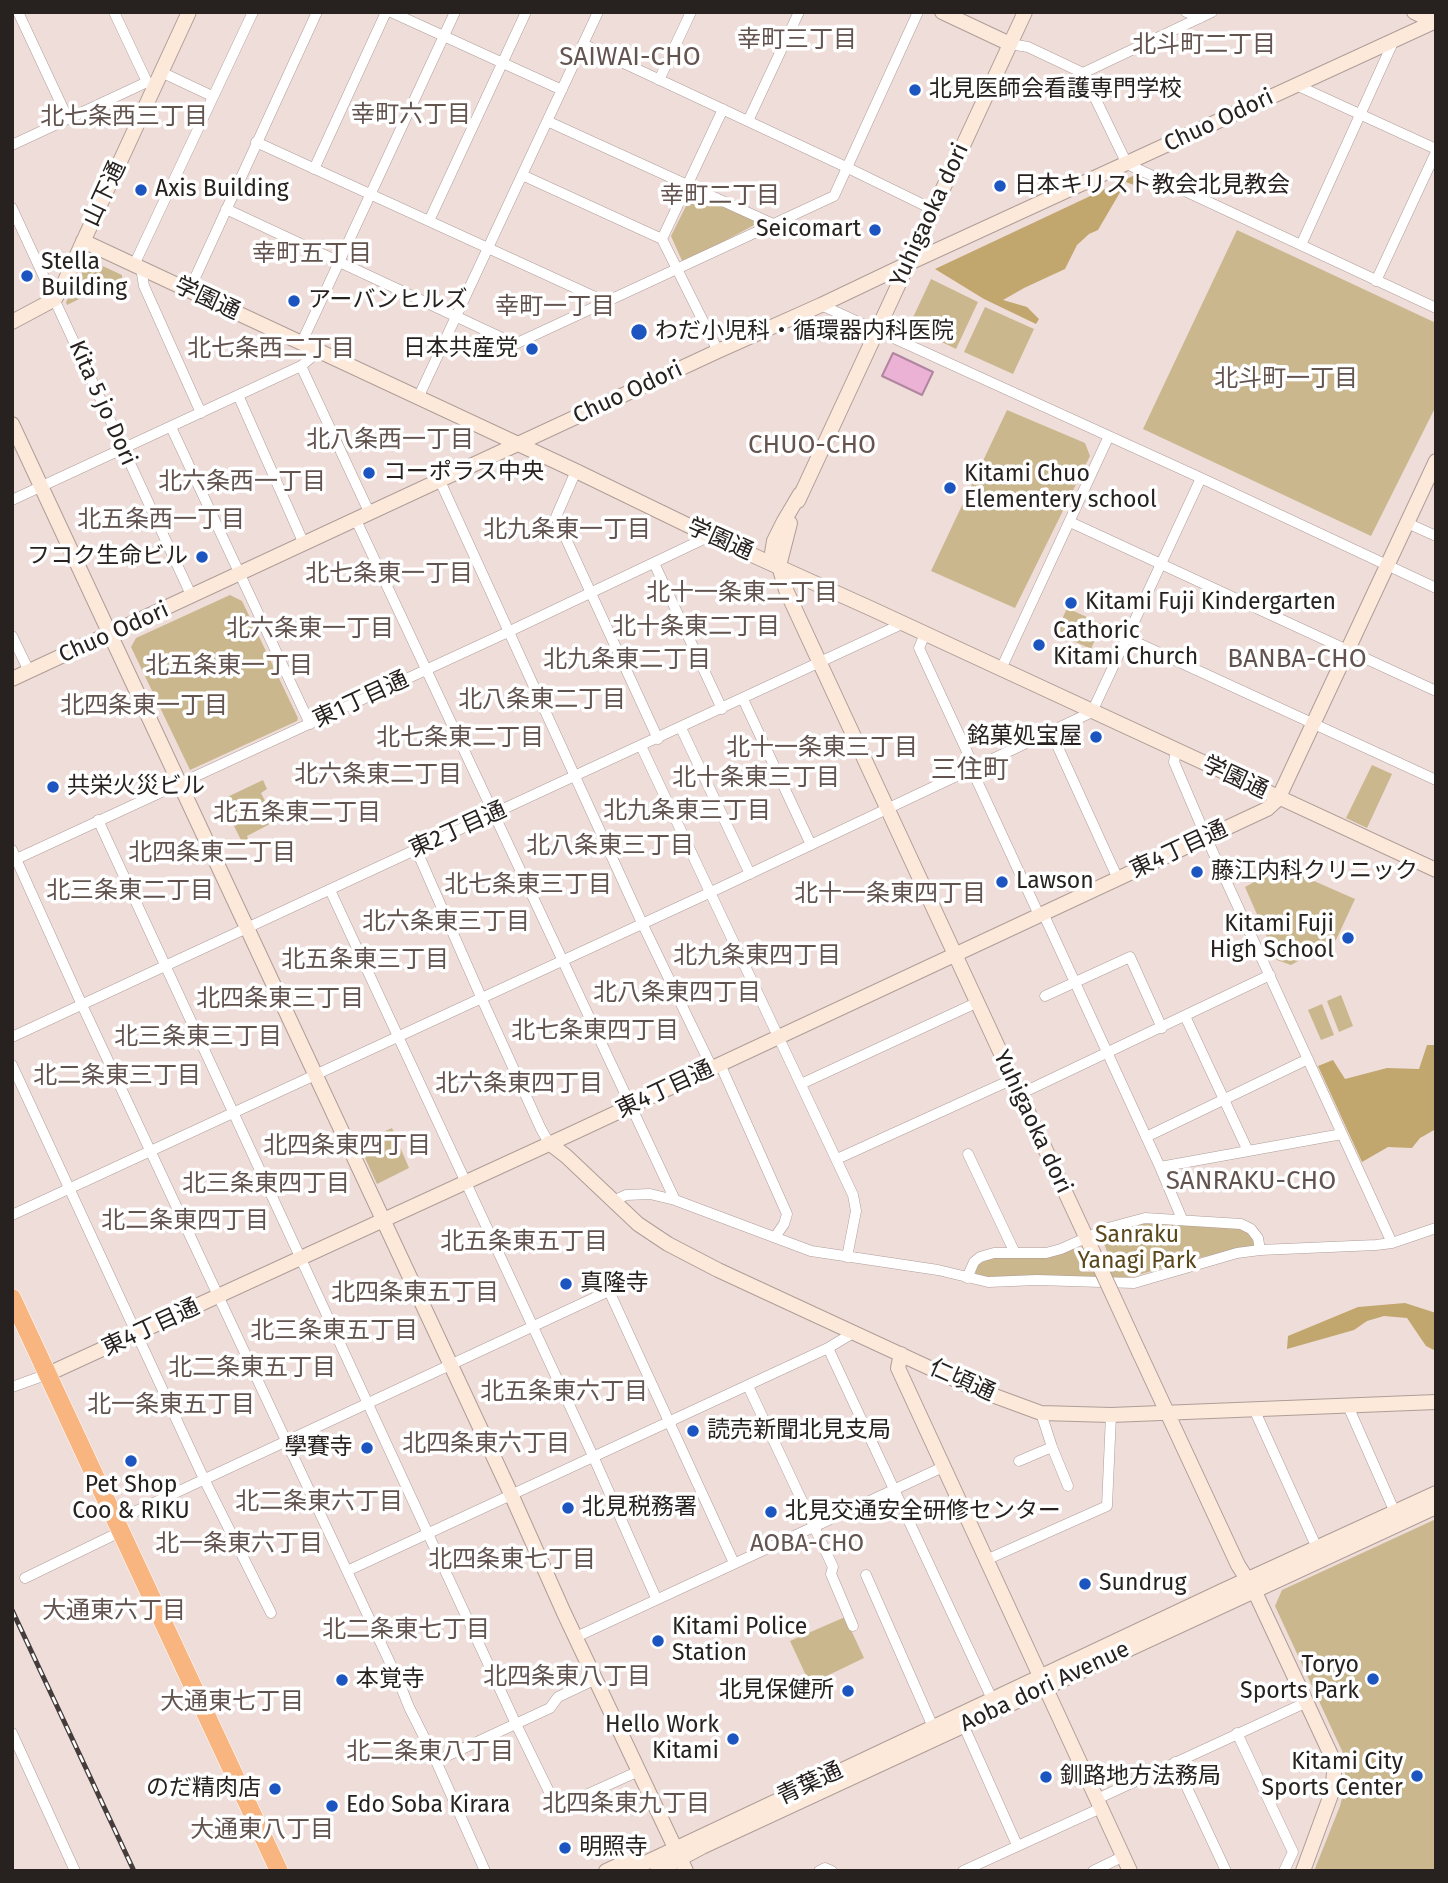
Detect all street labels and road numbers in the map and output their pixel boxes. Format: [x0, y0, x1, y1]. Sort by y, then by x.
street label: Chuo Odori [1160, 84, 1278, 158]
street label: Yuhigaoka dori [885, 139, 975, 291]
street label: 山下通 [78, 157, 132, 231]
street label: 学園通 [170, 272, 244, 326]
street label: Kita 5 jo Dori [62, 336, 142, 470]
street label: Chuo Odori [569, 356, 687, 430]
street label: 学園通 [683, 513, 757, 567]
street label: Chuo Odori [55, 596, 173, 670]
street label: 東1丁目通 [309, 666, 413, 734]
street label: 学園通 [1198, 751, 1272, 805]
street label: 東2丁目通 [405, 796, 511, 864]
street label: 東4丁目通 [1126, 815, 1232, 885]
street label: Yuhigaoka dori [987, 1046, 1077, 1198]
street label: 東4丁目通 [612, 1055, 718, 1125]
street label: 東4丁目通 [98, 1293, 204, 1363]
street label: 仁頃通 [925, 1354, 999, 1408]
street label: Aoba dori Avenue [956, 1636, 1134, 1738]
street label: 青葉通 [773, 1757, 847, 1811]

